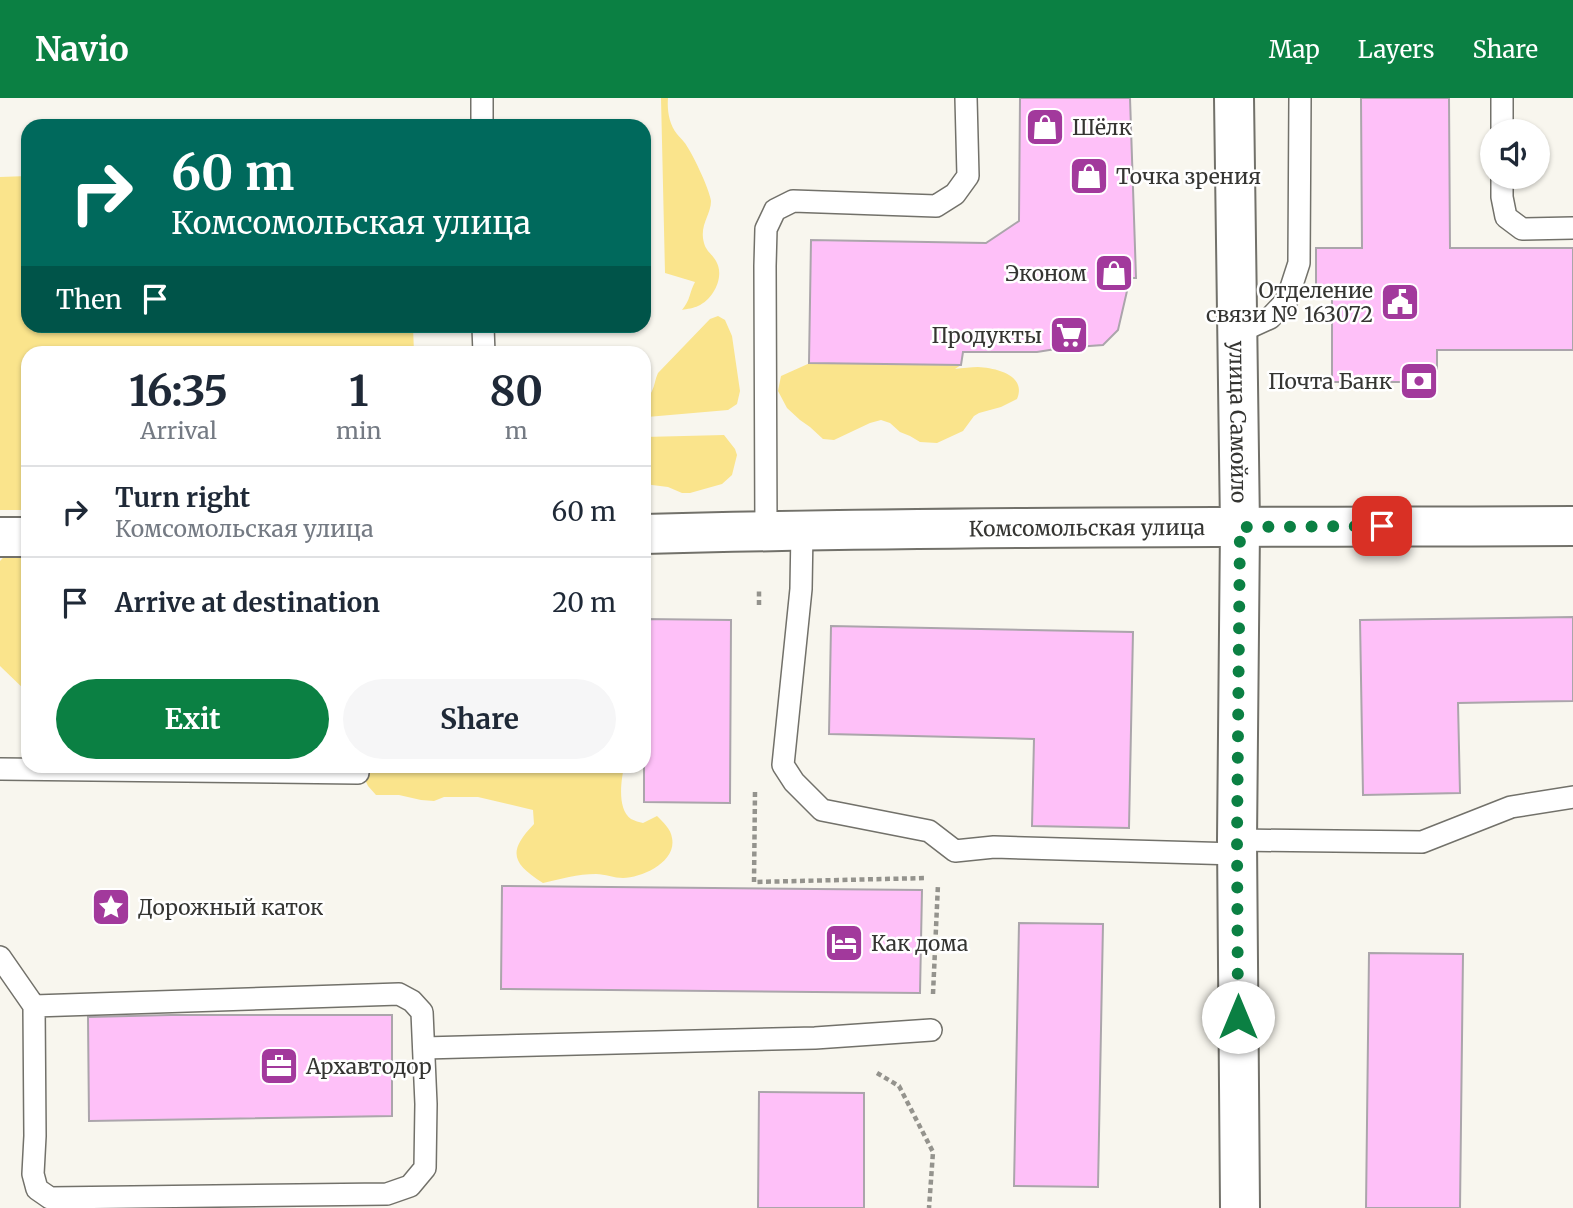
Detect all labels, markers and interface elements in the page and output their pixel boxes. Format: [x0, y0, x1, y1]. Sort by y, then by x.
text: Navio [35, 29, 129, 70]
text: Map [1269, 34, 1320, 65]
text: Layers [1358, 34, 1434, 65]
text: Share [1472, 34, 1538, 65]
shop icon: Шёлк [1024, 106, 1066, 148]
place label: Шёлк [1072, 114, 1132, 141]
map controls [1480, 119, 1550, 189]
button: sound [1480, 119, 1550, 189]
text: 60 m [171, 142, 294, 203]
icon: right [56, 147, 147, 238]
shop icon: Точка зрения [1068, 155, 1110, 197]
place label: Точка зрения [1116, 163, 1261, 190]
text: Комсомольская улица [171, 203, 531, 243]
shop icon: Эконом [1093, 252, 1135, 294]
place label: Эконом [1005, 260, 1087, 287]
place label: Отделение связи № 163072 [1206, 277, 1373, 328]
icon: arrive [136, 280, 174, 318]
public building icon: Отделение связи № 163072 [1379, 281, 1421, 323]
text: Then [56, 283, 122, 316]
supermarket icon: Продукты [1048, 314, 1090, 356]
place label: Продукты [932, 322, 1042, 349]
street label: улица Самойло [1224, 341, 1253, 503]
bank icon: Почта Банк [1398, 360, 1440, 402]
text: 16:35 [129, 365, 228, 417]
text: 1 [349, 365, 369, 417]
text: 80 [489, 365, 543, 417]
place label: Почта Банк [1268, 368, 1392, 395]
text: Arrival [140, 416, 217, 445]
text: min [336, 416, 382, 445]
text: m [505, 416, 528, 445]
text: Turn right [115, 481, 250, 514]
icon: right [56, 493, 94, 531]
text: 60 m [552, 495, 616, 528]
pin [1352, 496, 1412, 556]
icon: arrive [1363, 507, 1401, 545]
street label: Комсомольская улица [969, 513, 1205, 542]
text: Комсомольская улица [115, 514, 374, 543]
icon: arrive [56, 584, 94, 622]
text: Arrive at destination [115, 586, 380, 619]
text: 20 m [552, 586, 616, 619]
button: Exit [56, 679, 329, 759]
button: Share [343, 679, 616, 759]
place icon: Дорожный каток [90, 886, 132, 928]
place label: Дорожный каток [138, 894, 323, 921]
hotel icon: Как дома [823, 922, 865, 964]
place label: Как дома [871, 930, 968, 957]
position arrow [1201, 980, 1275, 1054]
office icon: Архавтодор [258, 1045, 300, 1087]
place label: Архавтодор [305, 1053, 432, 1080]

